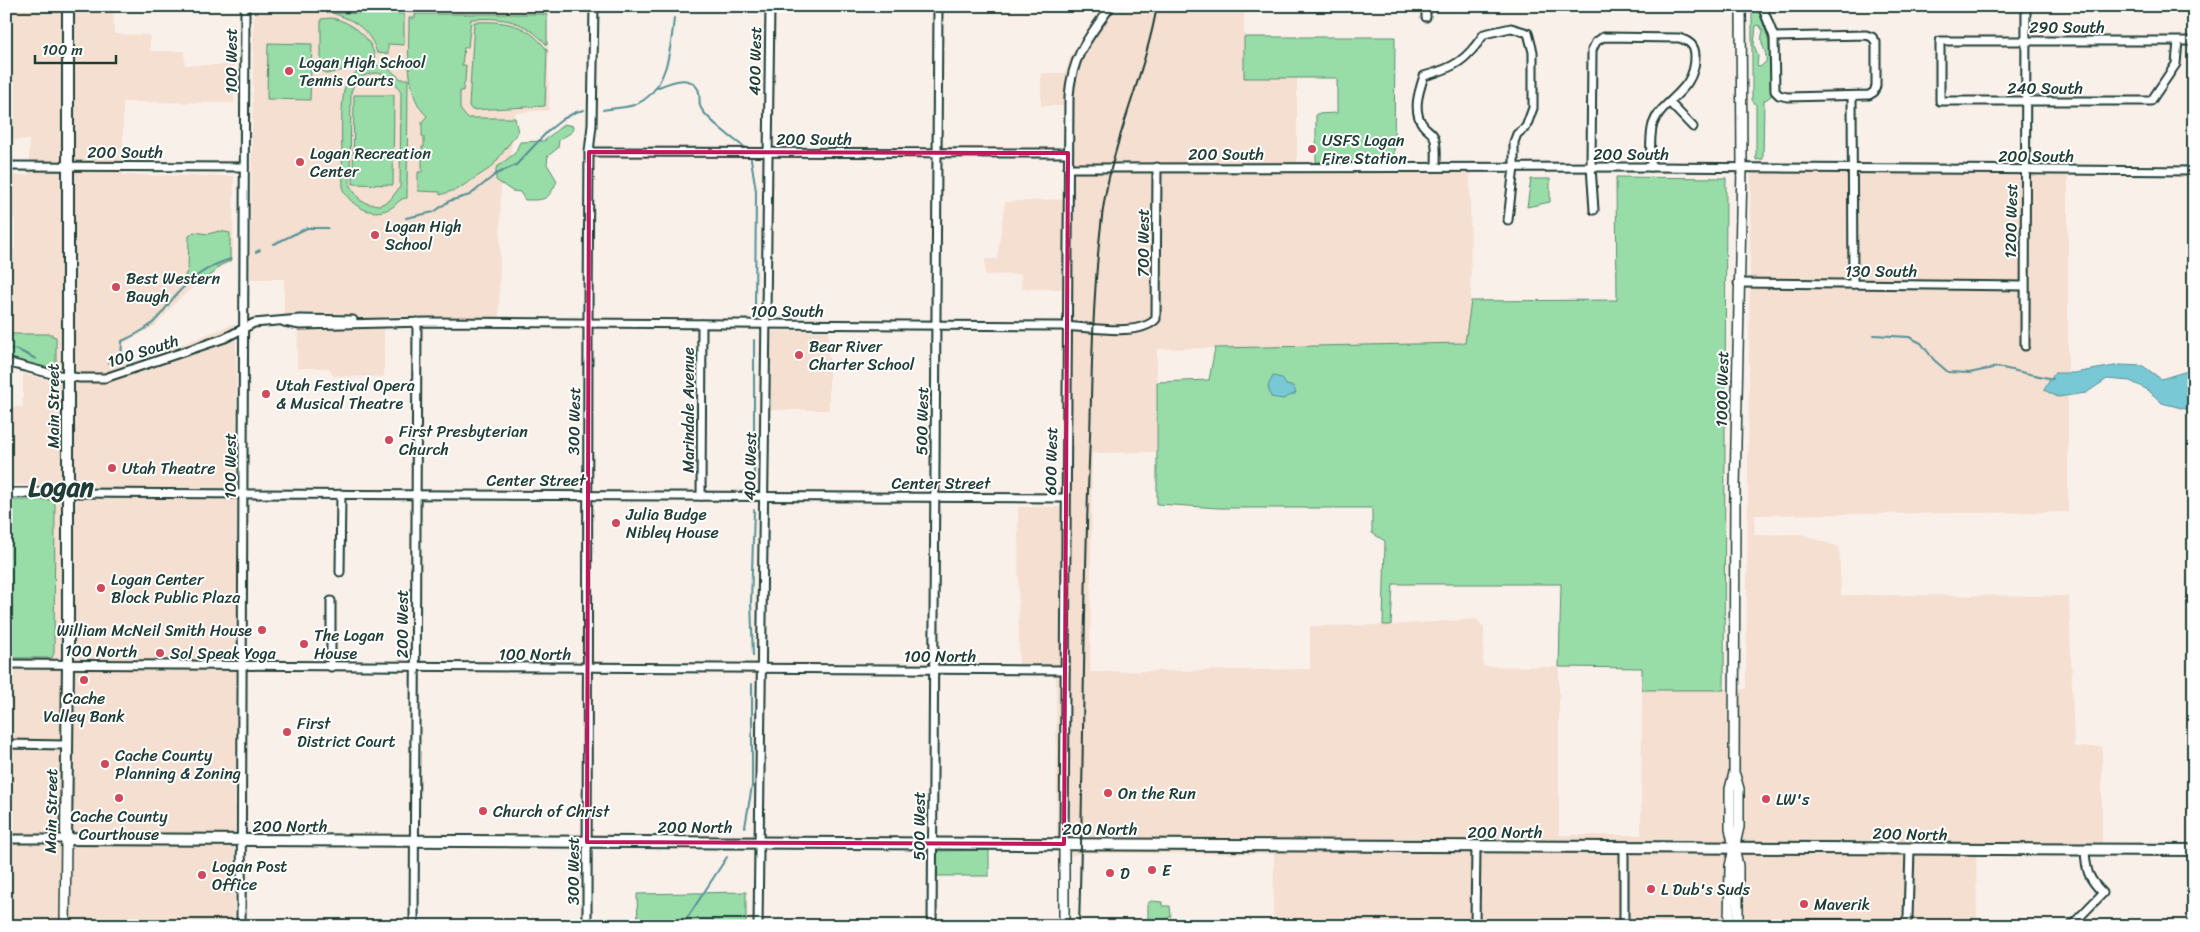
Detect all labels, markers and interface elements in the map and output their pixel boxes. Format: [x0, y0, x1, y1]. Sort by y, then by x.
street label: 290 South [2029, 13, 2105, 42]
street label: 400 West [740, 26, 770, 96]
street label: 100 West [217, 28, 246, 94]
scale bar [35, 32, 116, 64]
text: 100 m [42, 37, 83, 63]
place label: Logan High School Tennis Courts [299, 48, 426, 95]
marker: Logan High School Tennis Courts [283, 65, 295, 77]
street label: 240 South [2007, 74, 2083, 103]
street label: 200 South [776, 125, 852, 154]
place label: USFS Logan Fire Station [1322, 126, 1407, 173]
street label: 200 South [87, 138, 163, 167]
place label: Logan Recreation Center [310, 139, 431, 186]
street label: 200 South [1188, 140, 1264, 169]
street label: 200 South [1593, 140, 1669, 169]
street label: 200 South [1998, 142, 2074, 171]
marker: USFS Logan Fire Station [1306, 143, 1318, 155]
marker: Logan Recreation Center [294, 156, 306, 168]
street label: 1200 West [1996, 183, 2026, 259]
street label: 700 West [1129, 209, 1158, 277]
place label: Logan High School [385, 212, 462, 259]
marker: Logan High School [369, 229, 381, 241]
street label: 130 South [1845, 257, 1917, 286]
place label: Best Western Baugh [126, 264, 220, 311]
marker: Best Western Baugh [110, 281, 122, 293]
street label: 100 South [750, 297, 824, 326]
street label: 100 South [104, 326, 182, 376]
place label: Bear River Charter School [809, 332, 915, 379]
street label: Marindale Avenue [674, 347, 703, 473]
marker: Bear River Charter School [793, 349, 805, 361]
street label: 1000 West [1707, 351, 1737, 427]
street label: Main Street [39, 364, 68, 448]
place label: Utah Festival Opera & Musical Theatre [276, 371, 415, 418]
street label: 500 West [907, 386, 937, 456]
street label: 300 West [559, 387, 589, 455]
marker: Utah Festival Opera & Musical Theatre [260, 388, 272, 400]
place label: First Presbyterian Church [399, 417, 528, 464]
street label: 600 West [1036, 427, 1066, 495]
street label: 400 West [735, 431, 765, 501]
street label: 100 West [216, 433, 245, 499]
marker: First Presbyterian Church [383, 434, 395, 446]
place label: Utah Theatre [122, 454, 215, 483]
marker: Utah Theatre [106, 462, 118, 474]
district label: Logan [28, 464, 94, 510]
street label: Center Street [487, 466, 586, 495]
street label: Center Street [892, 469, 991, 498]
place label: Julia Budge Nibley House [625, 500, 719, 547]
marker: Julia Budge Nibley House [610, 517, 622, 529]
place label: Logan Center Block Public Plaza [111, 565, 241, 612]
marker: Logan Center Block Public Plaza [95, 582, 107, 594]
street label: 200 West [388, 590, 417, 658]
place label: William McNeil Smith House [56, 616, 252, 645]
place label: The Logan House [314, 621, 384, 668]
marker: William McNeil Smith House [256, 624, 268, 636]
street label: 100 North [65, 636, 137, 666]
marker: The Logan House [298, 638, 310, 650]
place label: Sol Speak Yoga [170, 639, 277, 668]
street label: 100 North [499, 640, 571, 669]
street label: 100 North [904, 642, 976, 671]
marker: Sol Speak Yoga [154, 647, 166, 659]
marker: Cache Valley Bank [78, 674, 90, 686]
place label: Cache Valley Bank [43, 684, 125, 731]
place label: First District Court [297, 709, 395, 756]
marker: First District Court [281, 726, 293, 738]
place label: Cache County Planning & Zoning [115, 741, 241, 788]
marker: Cache County Planning & Zoning [99, 758, 111, 770]
street label: Main Street [36, 768, 66, 854]
place label: On the Run [1118, 779, 1196, 808]
place label: LW's [1776, 785, 1810, 814]
marker: On the Run [1102, 787, 1114, 799]
street label: 500 West [905, 791, 934, 861]
marker: Cache County Courthouse [113, 792, 125, 804]
marker: LW's [1760, 793, 1772, 805]
place label: Church of Christ [493, 797, 610, 826]
place label: Cache County Courthouse [70, 802, 168, 849]
marker: Church of Christ [477, 805, 489, 817]
street label: 200 North [253, 812, 327, 841]
street label: 200 North [658, 813, 732, 842]
street label: 200 North [1063, 815, 1137, 844]
street label: 200 North [1468, 818, 1542, 847]
street label: 200 North [1872, 819, 1948, 849]
street label: 300 West [559, 837, 588, 905]
place label: Logan Post Office [212, 852, 287, 899]
place label: E [1162, 856, 1172, 885]
place label: D [1120, 859, 1130, 888]
marker: E [1146, 864, 1158, 876]
marker: D [1104, 867, 1116, 879]
marker: Logan Post Office [196, 869, 208, 881]
place label: L Dub's Suds [1661, 875, 1751, 904]
marker: L Dub's Suds [1645, 883, 1657, 895]
place label: Maverik [1814, 890, 1870, 919]
marker: Maverik [1798, 898, 1810, 910]

